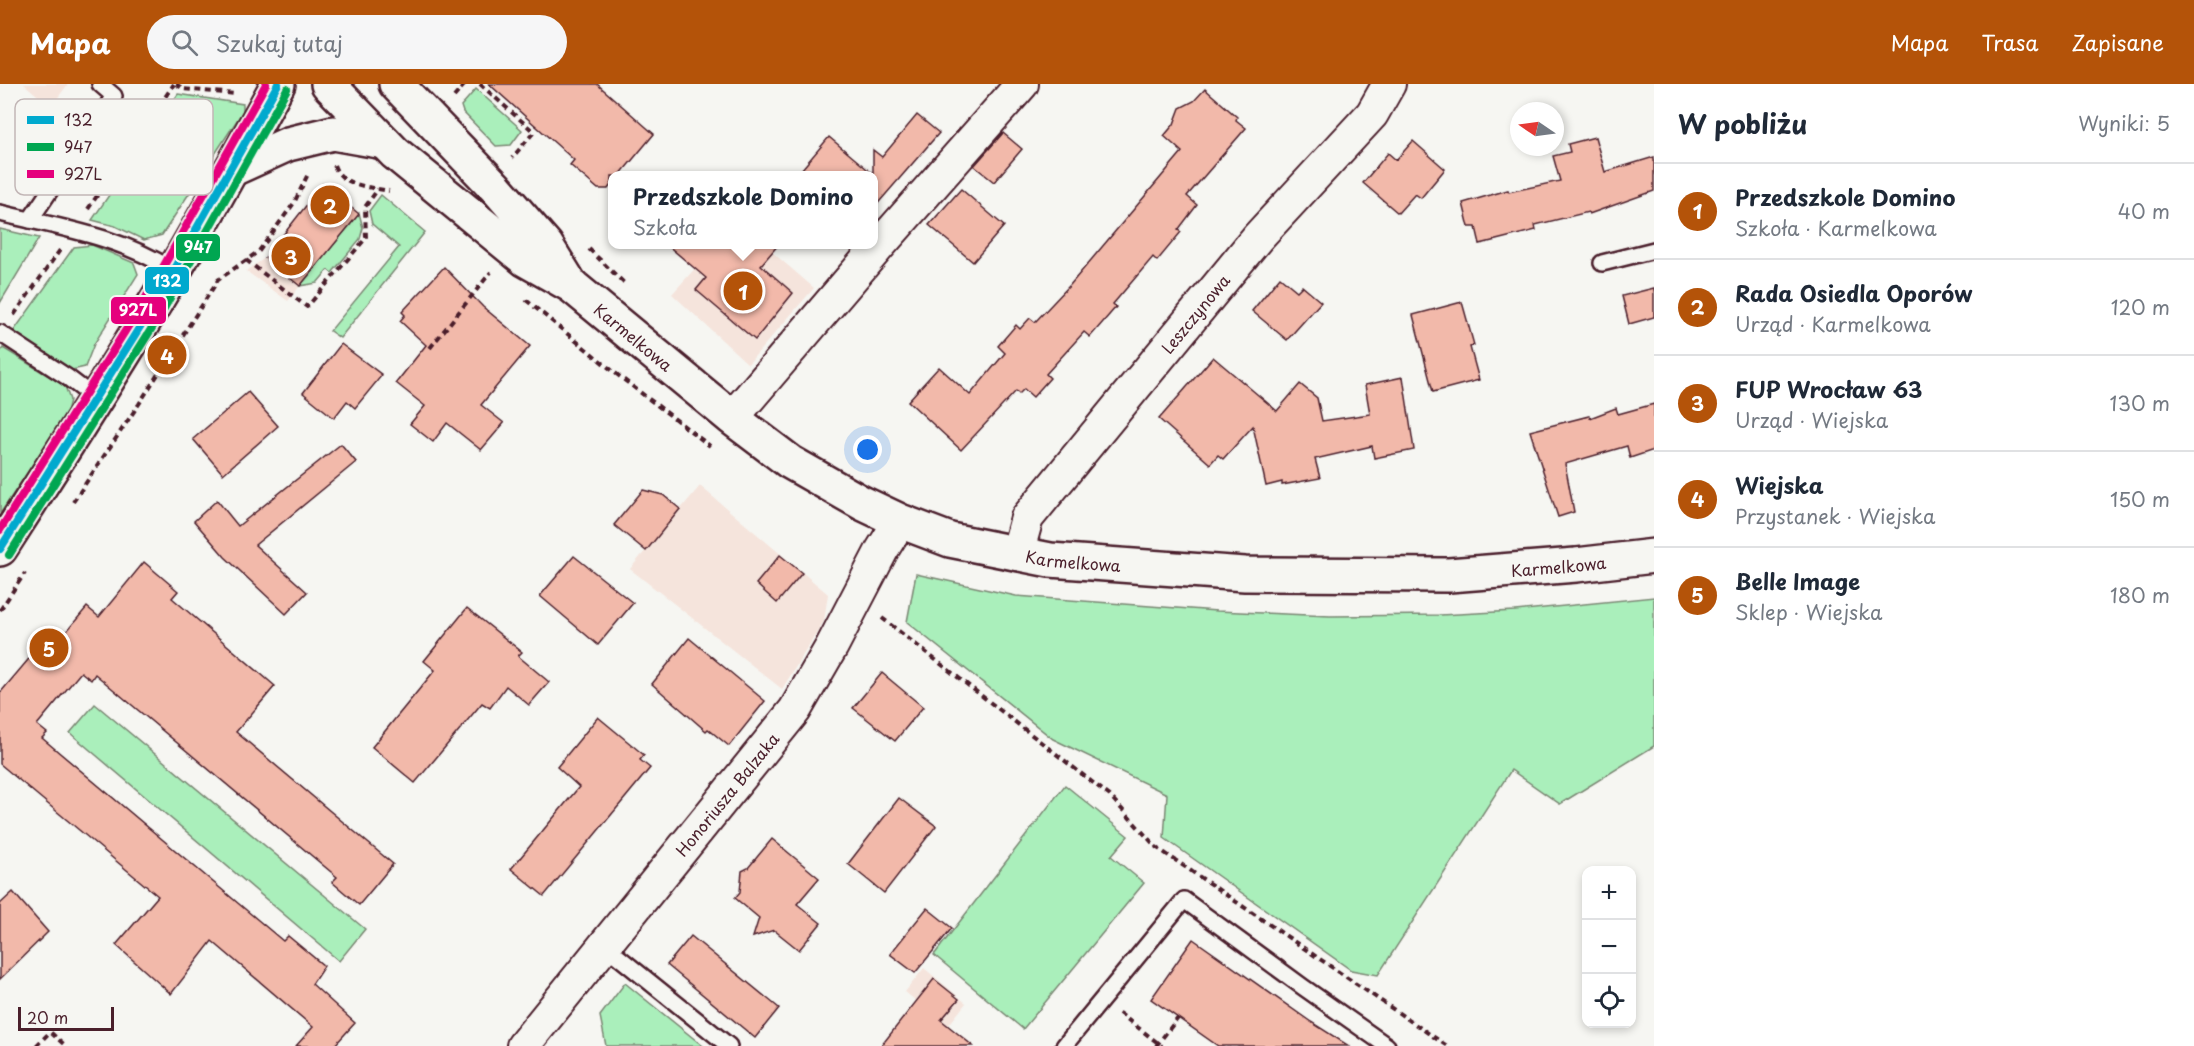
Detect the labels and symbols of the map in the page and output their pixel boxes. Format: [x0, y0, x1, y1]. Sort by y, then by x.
legend [15, 99, 213, 195]
north arrow [1510, 102, 1564, 156]
text: 132 [64, 107, 93, 131]
text: 947 [64, 134, 93, 158]
text: 927L [64, 161, 102, 185]
pin: 2 [310, 182, 350, 228]
line badge: 947 [175, 233, 221, 262]
text: 947 [184, 234, 213, 258]
pin: 3 [272, 234, 310, 279]
line badge: 132 [144, 266, 190, 295]
text: 132 [152, 268, 182, 292]
pin: 1 [724, 268, 762, 314]
street label: Leszczynowa [1155, 269, 1235, 359]
line badge: 927L [110, 296, 167, 325]
text: 927L [119, 297, 157, 321]
street label: Karmelkowa [589, 297, 678, 376]
pin: 4 [148, 332, 186, 378]
your location [853, 435, 882, 464]
street label: Karmelkowa [1024, 543, 1122, 577]
street label: Karmelkowa [1510, 550, 1607, 582]
pin: 5 [29, 626, 68, 670]
street label: Honoriusza Balzaka [669, 727, 784, 861]
scale bar [18, 1004, 114, 1032]

